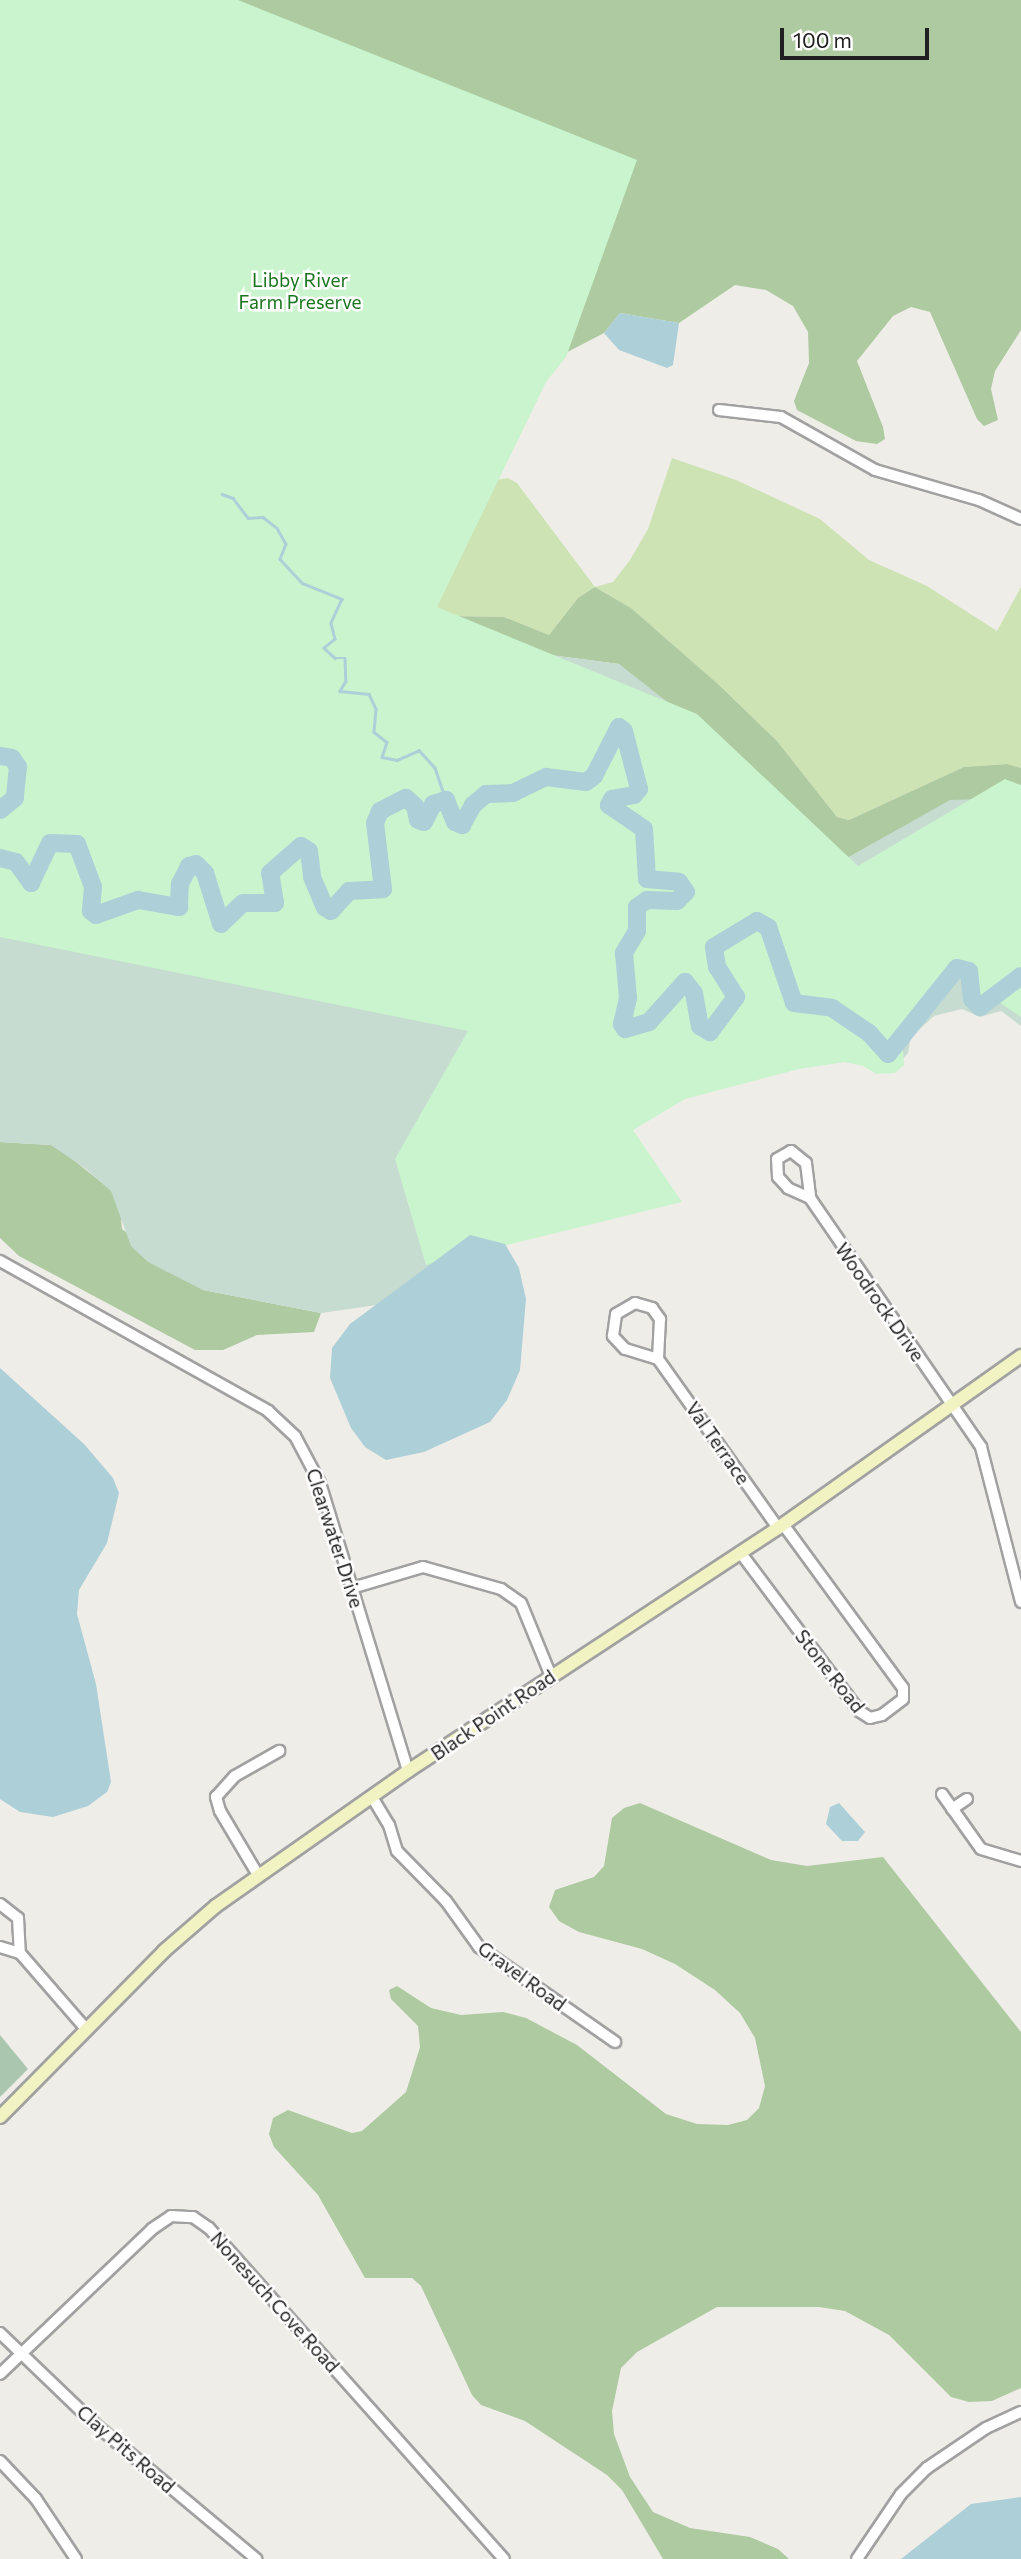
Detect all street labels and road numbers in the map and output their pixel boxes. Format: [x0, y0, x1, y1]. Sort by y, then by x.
street label: Woodrock Drive [831, 1238, 929, 1366]
street label: Val Terrace [681, 1397, 755, 1489]
street label: Clearwater Drive [302, 1465, 368, 1611]
street label: Stone Road [791, 1625, 869, 1717]
street label: Black Point Road [427, 1665, 559, 1765]
street label: Gravel Road [474, 1936, 570, 2016]
street label: Nonesuch Cove Road [206, 2227, 344, 2377]
street label: Clay Pits Road [72, 2400, 180, 2498]

